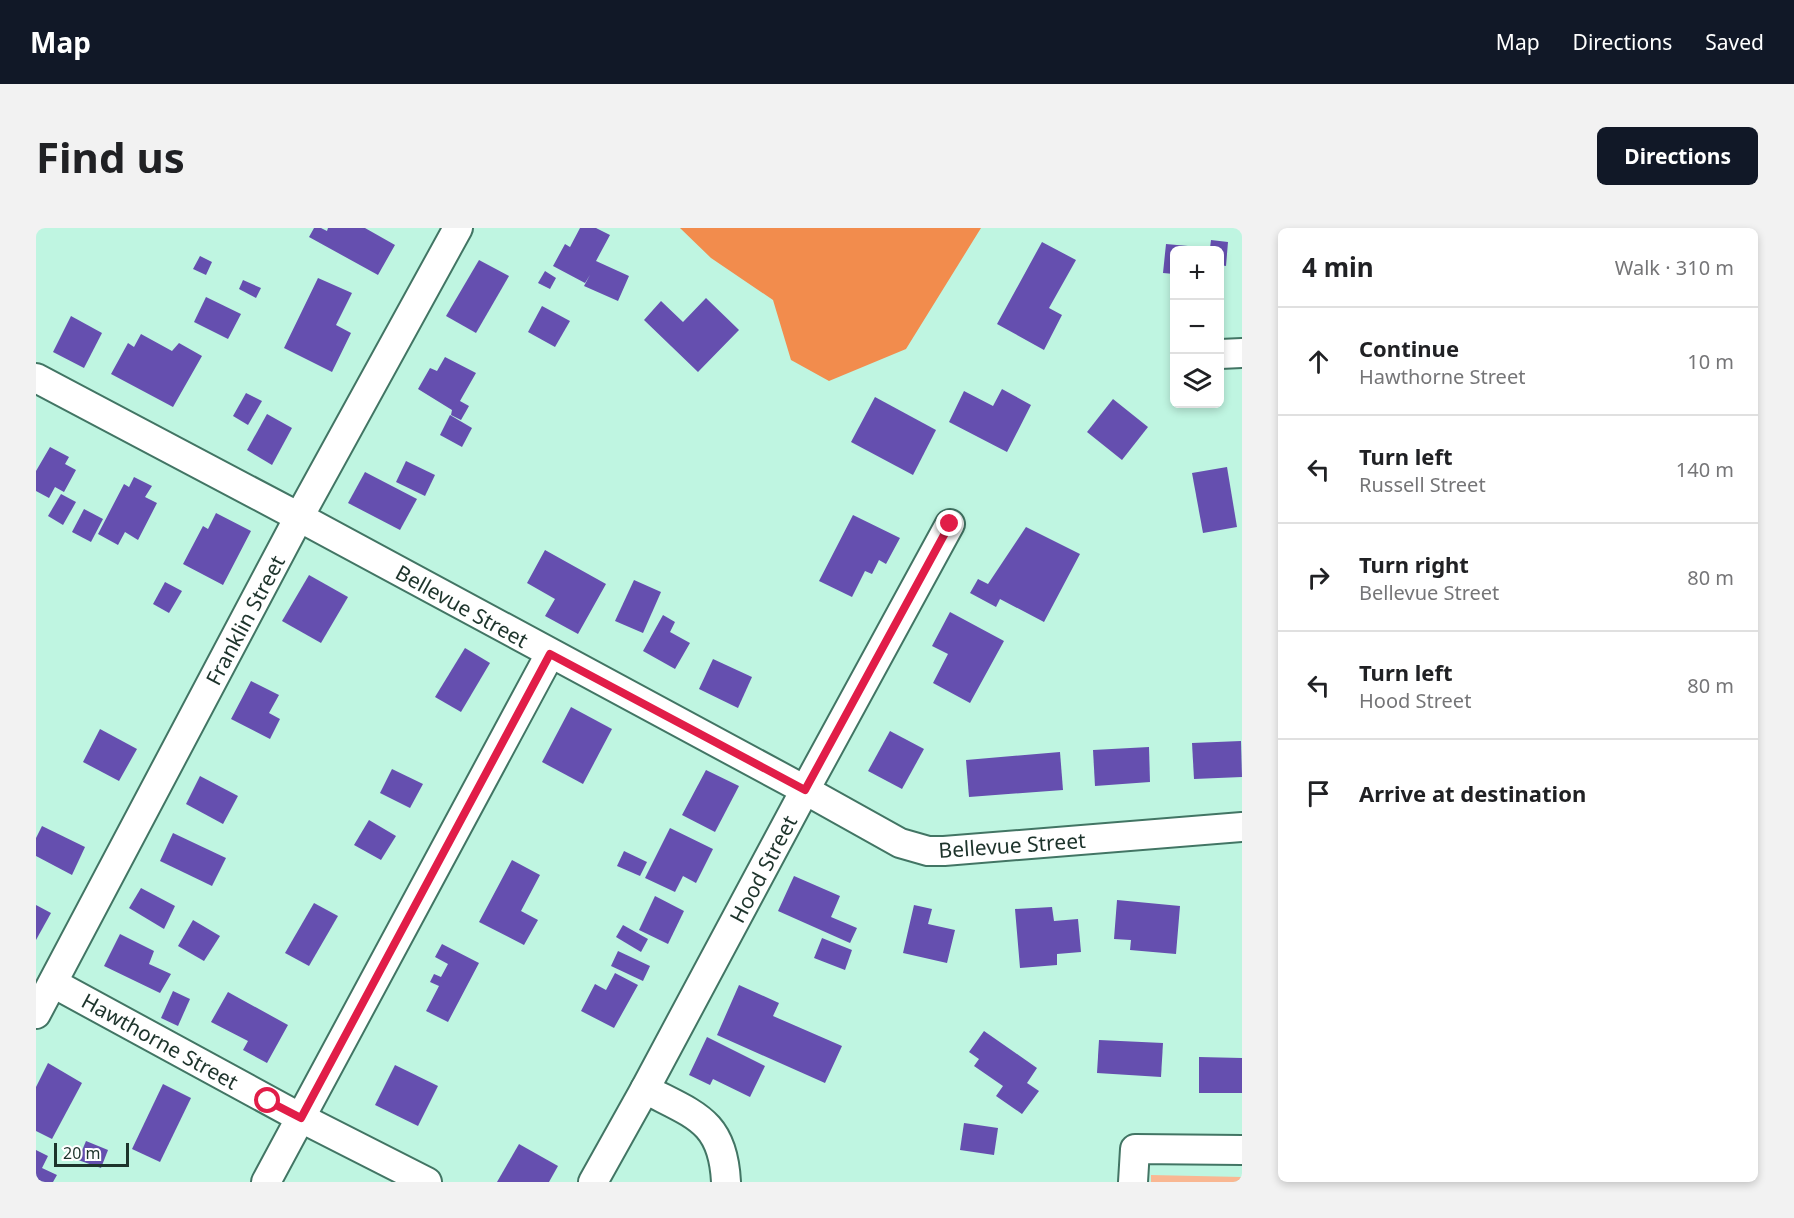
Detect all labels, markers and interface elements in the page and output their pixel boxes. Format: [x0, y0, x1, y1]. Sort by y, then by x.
text: Map [30, 23, 91, 61]
text: Map [1496, 28, 1540, 56]
text: Directions [1573, 28, 1672, 56]
text: Saved [1705, 28, 1764, 56]
button: Directions [1597, 127, 1758, 185]
text: Find us [36, 128, 185, 185]
map controls [1170, 246, 1224, 408]
button: + [1170, 246, 1224, 300]
text: 4 min [1302, 249, 1374, 285]
text: Walk · 310 m [1615, 254, 1734, 281]
button: − [1170, 300, 1224, 354]
text: Continue [1359, 333, 1459, 363]
icon: ahead [1302, 345, 1335, 378]
text: 10 m [1687, 348, 1734, 375]
button: layers [1170, 354, 1224, 408]
text: Hawthorne Street [1359, 363, 1525, 390]
text: Turn left [1359, 441, 1453, 471]
icon: left [1302, 453, 1335, 486]
text: 140 m [1676, 456, 1734, 483]
text: Russell Street [1359, 471, 1486, 498]
route end [936, 510, 962, 536]
text: Turn right [1359, 549, 1469, 579]
street label: Franklin Street [199, 550, 291, 690]
street label: Bellevue Street [391, 558, 534, 654]
icon: right [1302, 561, 1335, 594]
text: 80 m [1687, 564, 1734, 591]
text: Bellevue Street [1359, 579, 1499, 606]
text: Turn left [1359, 657, 1453, 687]
icon: left [1302, 669, 1335, 702]
text: 80 m [1687, 672, 1734, 699]
text: Hood Street [1359, 687, 1471, 714]
icon: arrive [1302, 777, 1335, 810]
text: Arrive at destination [1359, 778, 1586, 808]
street label: Hood Street [723, 810, 803, 928]
street label: Bellevue Street [938, 826, 1087, 864]
street label: Hawthorne Street [77, 986, 244, 1096]
route start [254, 1087, 280, 1113]
scale bar [54, 1140, 129, 1168]
text: 20 m [63, 1142, 100, 1164]

